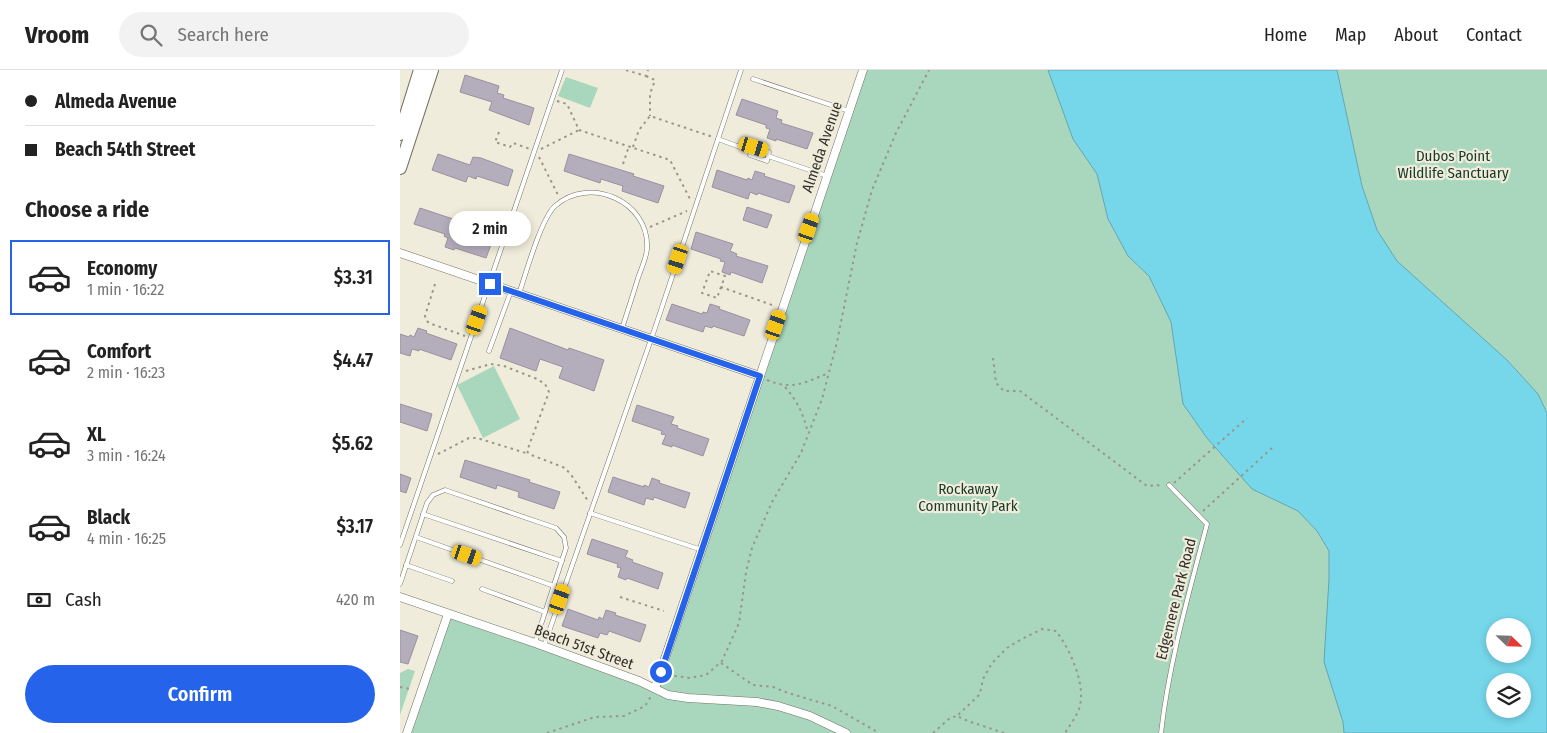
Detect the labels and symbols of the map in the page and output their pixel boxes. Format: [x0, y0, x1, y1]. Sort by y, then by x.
street label: Almeda Avenue [798, 99, 846, 195]
car [737, 135, 770, 159]
park label: Dubos Point Wildlife Sanctuary [1397, 147, 1509, 182]
car [797, 211, 820, 245]
callout: 2 min [449, 212, 531, 246]
car [666, 242, 689, 276]
route end [479, 273, 501, 295]
car [465, 303, 488, 337]
car [764, 308, 787, 342]
park label: Rockaway Community Park [918, 480, 1018, 515]
street label: Edgemere Park Road [1152, 536, 1200, 662]
car [450, 543, 483, 567]
car [548, 582, 571, 616]
north arrow [1486, 618, 1531, 662]
street label: Beach 51st Street [532, 621, 636, 673]
route start [650, 661, 672, 683]

